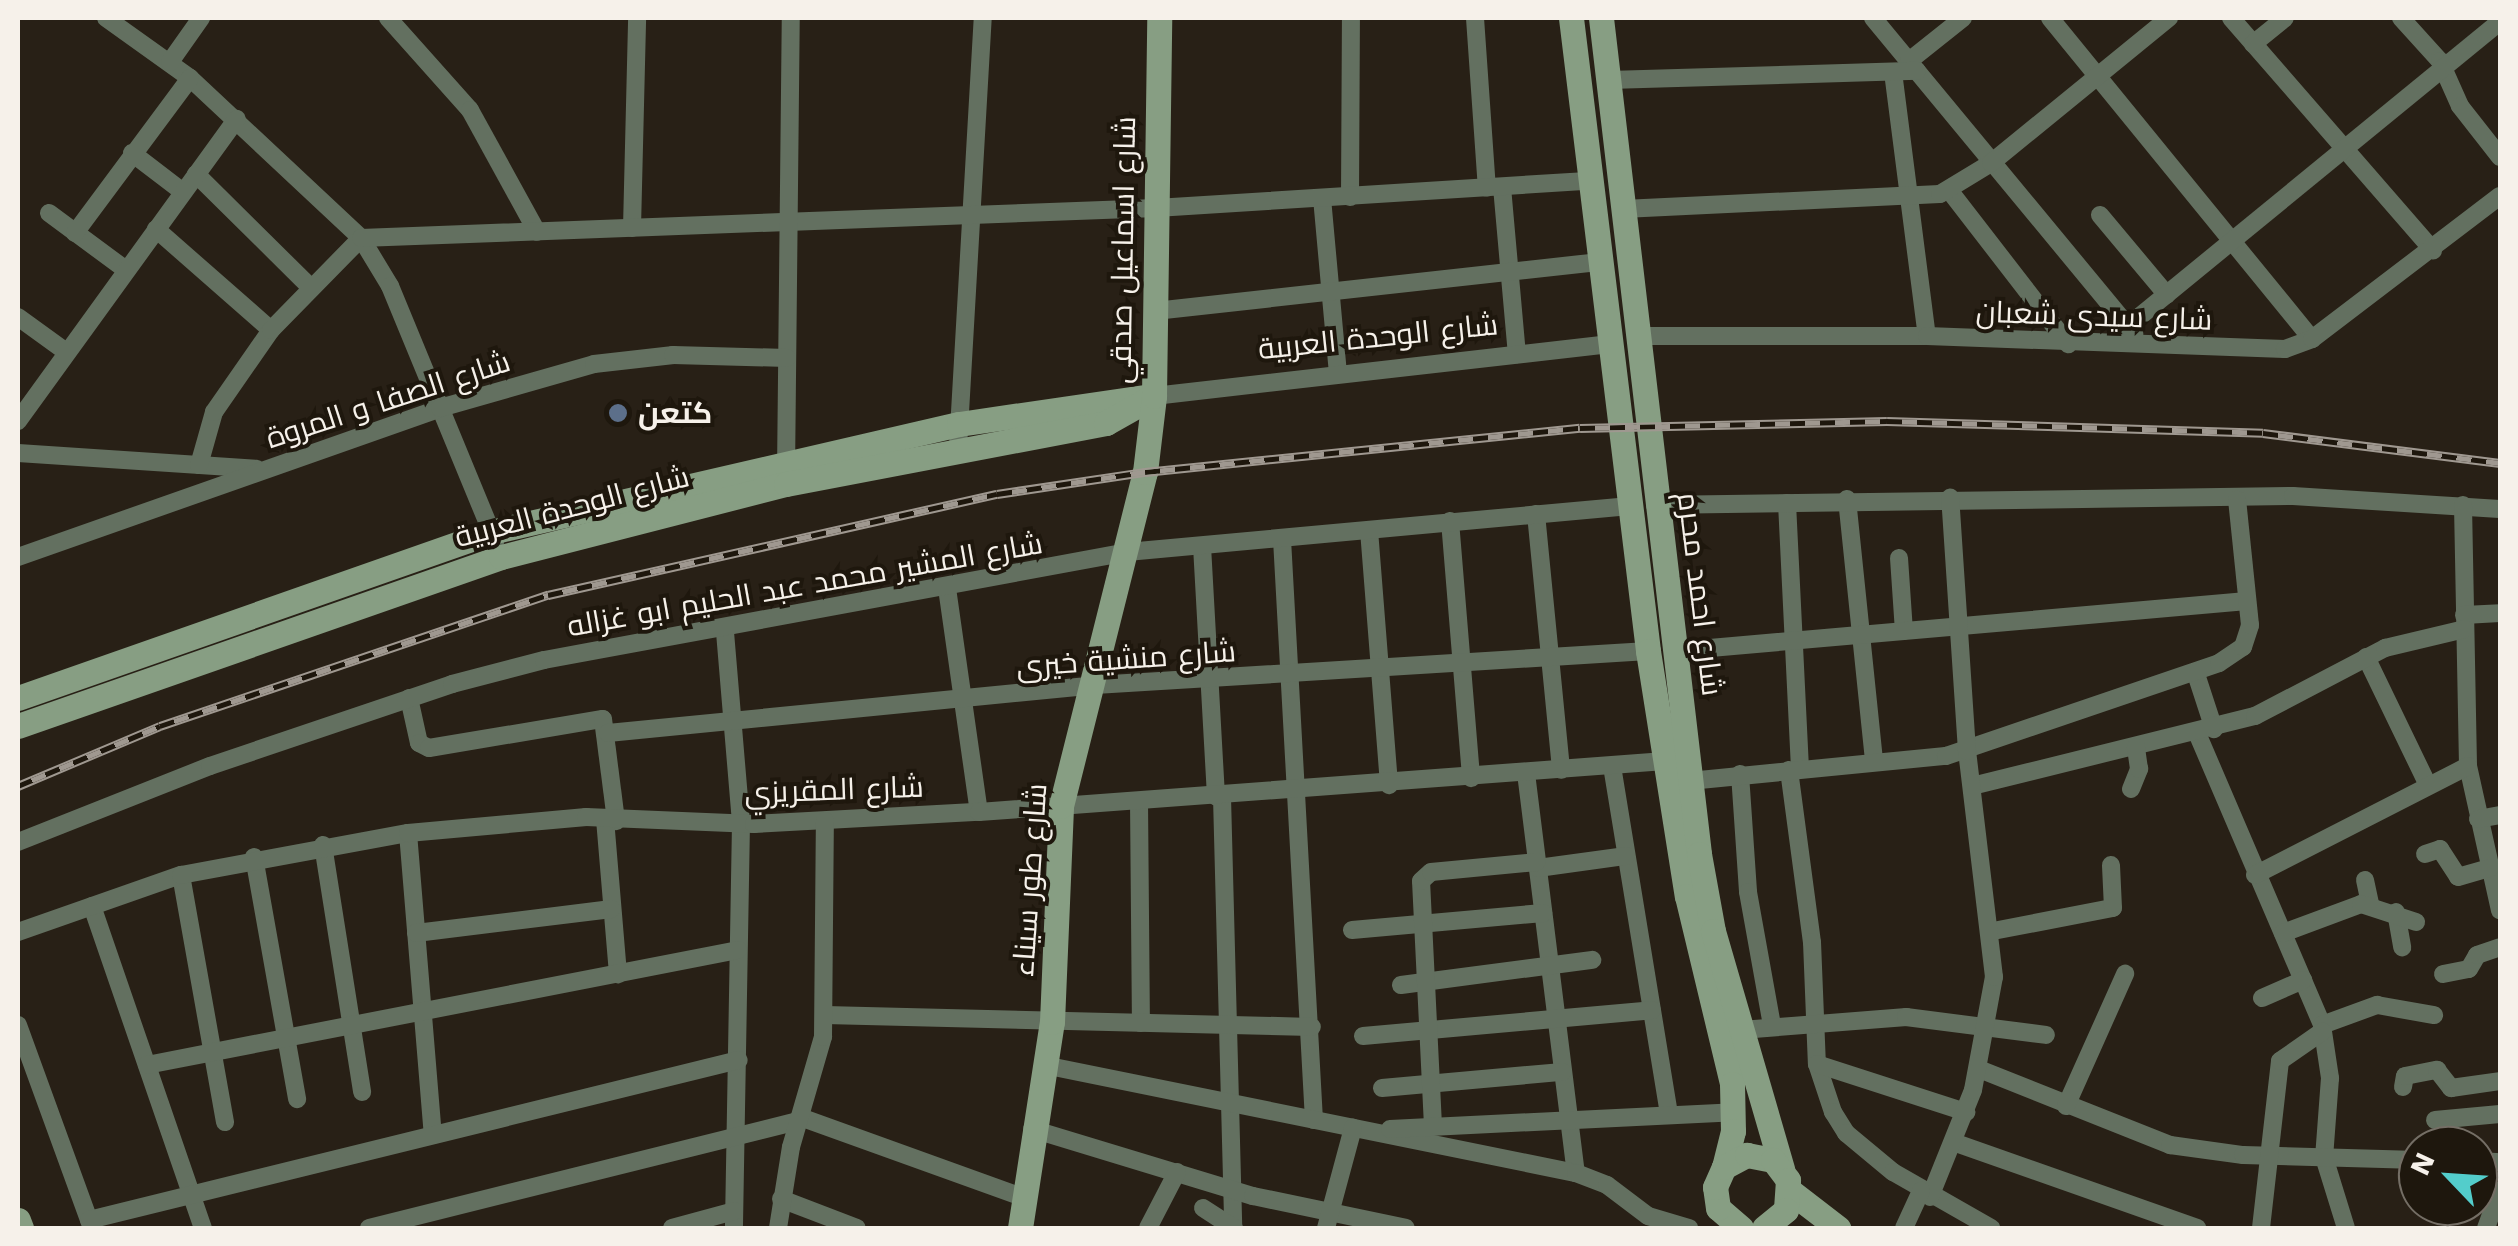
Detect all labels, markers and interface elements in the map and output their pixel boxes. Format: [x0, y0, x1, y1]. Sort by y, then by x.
street label: شارع اسماعيل صدقي [1103, 116, 1143, 384]
street label: شارع سيدى شعبان [1975, 294, 2213, 338]
street label: شارع الوحدة العربية [1256, 307, 1500, 367]
street label: شارع الصفا و المروة [261, 344, 515, 456]
place label: كتعن [638, 395, 712, 431]
marker: كتعن [607, 402, 629, 424]
street label: شارع الوحدة العربية [451, 458, 693, 556]
street label: شارع احمد محرم [1670, 490, 1730, 698]
street label: شارع المشير محمد عبد الحليم ابو غزاله [565, 525, 1045, 645]
street label: شارع منشية خيرى [1015, 633, 1237, 685]
street label: شارع المقريزي [744, 769, 924, 811]
street label: شارع طور سيناء [1005, 782, 1055, 978]
north arrow [2398, 1126, 2498, 1226]
text: N [2403, 1148, 2442, 1180]

